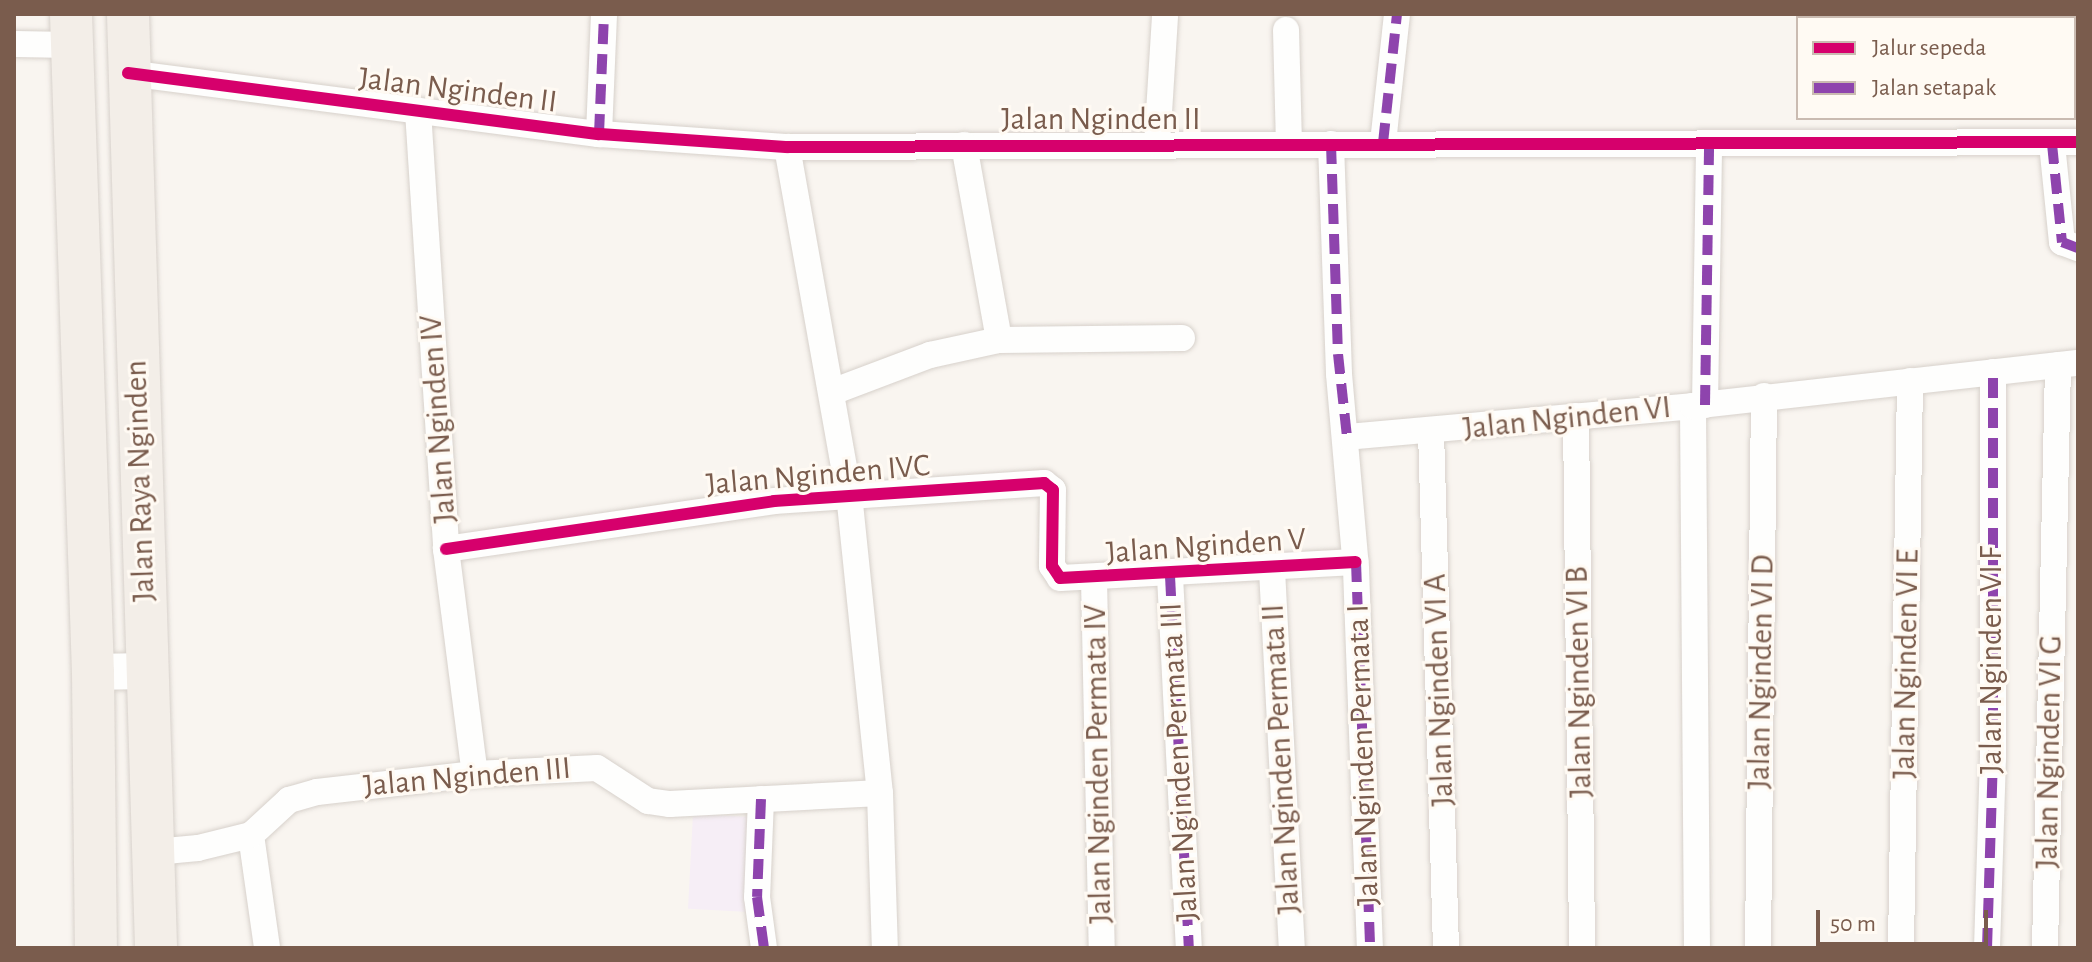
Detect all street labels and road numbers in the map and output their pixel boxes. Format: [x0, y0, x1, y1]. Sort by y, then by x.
street label: Jalan Nginden II [357, 59, 559, 121]
street label: Jalan Nginden II [1001, 100, 1201, 138]
street label: Jalan Nginden IV [412, 314, 464, 524]
street label: Jalan Raya Nginden [117, 360, 163, 602]
street label: Jalan Nginden VI [1461, 388, 1673, 448]
street label: Jalan Nginden IVC [705, 446, 931, 504]
street label: Jalan Nginden V [1105, 520, 1307, 572]
street label: Jalan Nginden VI F [1972, 546, 2010, 774]
street label: Jalan Nginden VI E [1885, 549, 1927, 779]
street label: Jalan Nginden VI D [1740, 554, 1782, 790]
street label: Jalan Nginden VI B [1558, 566, 1600, 798]
street label: Jalan Nginden VI A [1416, 573, 1462, 807]
street label: Jalan Nginden Permata III [1151, 602, 1207, 922]
street label: Jalan Nginden Permata II [1254, 603, 1308, 915]
street label: Jalan Nginden Permata I [1339, 603, 1387, 907]
street label: Jalan Nginden Permata IV [1076, 604, 1120, 924]
street label: Jalan Nginden VI G [2028, 635, 2070, 869]
street label: Jalan Nginden III [362, 749, 572, 805]

